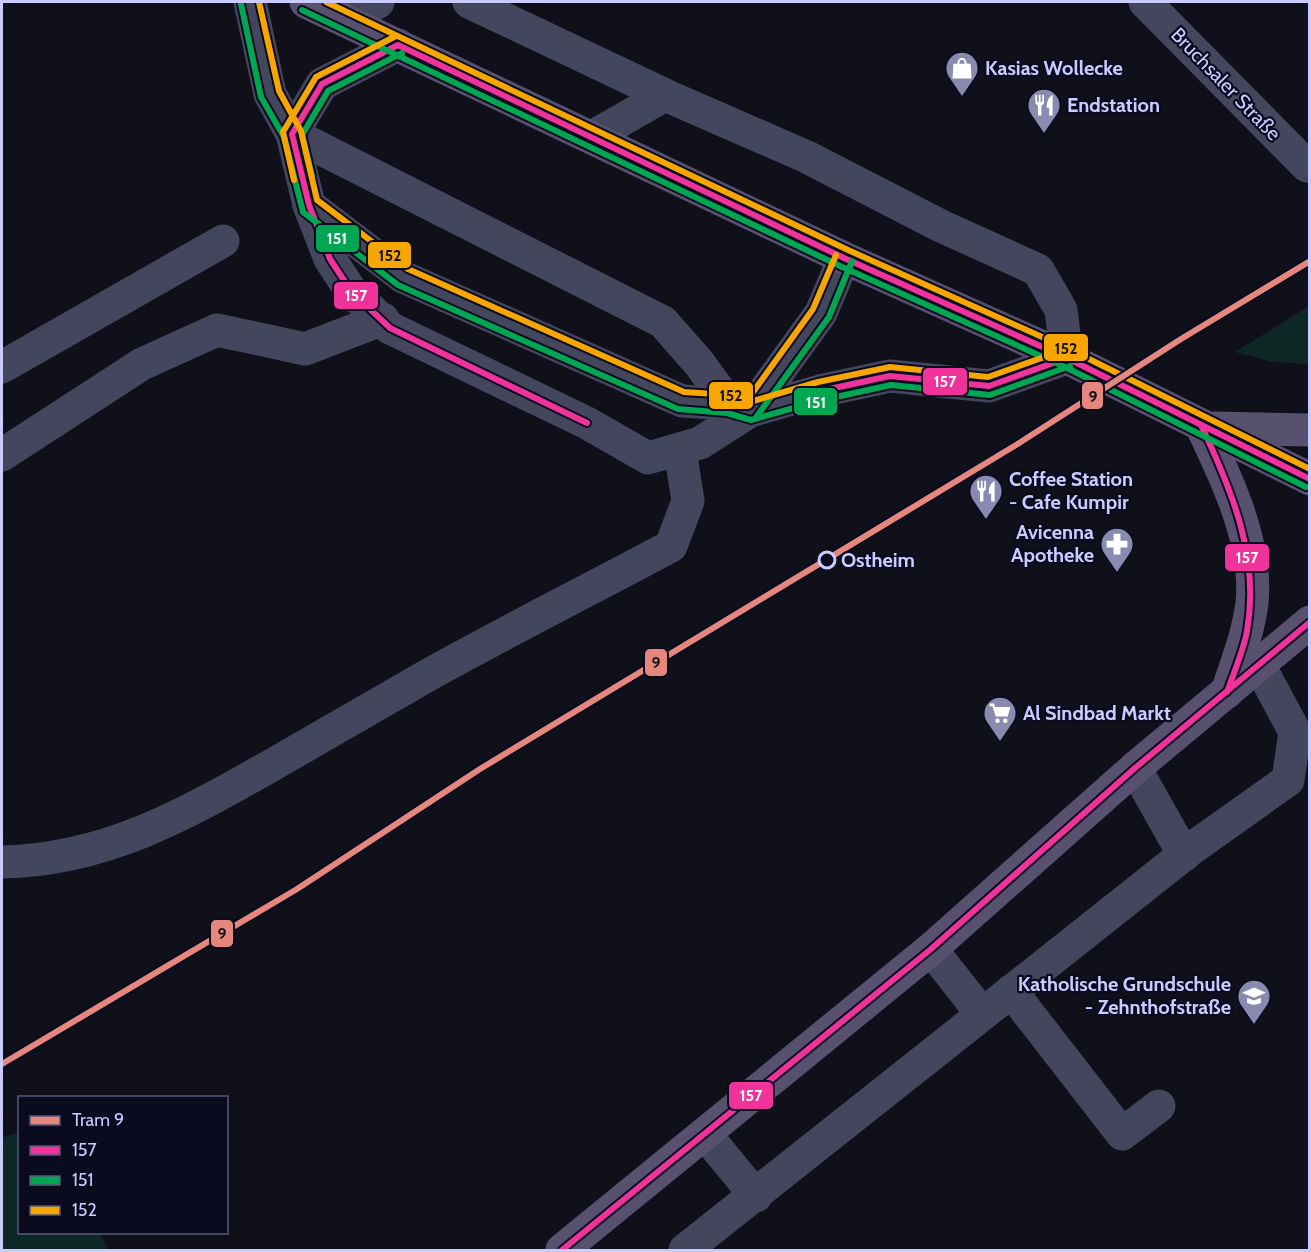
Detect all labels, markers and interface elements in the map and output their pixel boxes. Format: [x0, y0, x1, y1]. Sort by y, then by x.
street label: Bruchsaler Straße [1166, 23, 1286, 145]
shop icon: Kasias Wollecke [944, 50, 980, 97]
place label: Kasias Wollecke [985, 56, 1123, 80]
restaurant icon: Endstation [1026, 87, 1062, 134]
place label: Endstation [1067, 93, 1160, 117]
line badge: 151 [315, 224, 360, 253]
text: 151 [327, 229, 347, 248]
line badge: 152 [367, 241, 412, 269]
text: 152 [379, 246, 401, 265]
line badge: 157 [333, 281, 379, 310]
text: 157 [345, 286, 368, 305]
line badge: 152 [1043, 333, 1089, 362]
text: 152 [1055, 339, 1077, 358]
line badge: 157 [922, 367, 968, 396]
text: 157 [934, 372, 957, 391]
line badge: 152 [708, 381, 754, 410]
line badge: 9 [1081, 381, 1104, 410]
text: 152 [720, 386, 742, 405]
line badge: 151 [793, 387, 838, 416]
text: 9 [1089, 387, 1098, 406]
text: 151 [806, 393, 826, 412]
place label: Coffee Station - Cafe Kumpir [1009, 467, 1133, 514]
restaurant icon: Coffee Station - Cafe Kumpir [968, 473, 1004, 520]
place label: Avicenna Apotheke [1011, 520, 1094, 567]
pharmacy icon: Avicenna Apotheke [1099, 526, 1135, 573]
line badge: 157 [1224, 543, 1270, 572]
place label: Ostheim [841, 548, 915, 572]
text: 157 [1236, 548, 1259, 567]
marker: Ostheim [818, 551, 836, 569]
line badge: 9 [644, 648, 668, 677]
text: 9 [652, 653, 661, 672]
supermarket icon: Al Sindbad Markt [982, 695, 1018, 742]
place label: Al Sindbad Markt [1023, 701, 1171, 725]
line badge: 9 [210, 919, 234, 948]
text: 9 [218, 924, 227, 943]
place label: Katholische Grundschule - Zehnthofstraße [1018, 972, 1231, 1019]
school or university icon: Katholische Grundschule - Zehnthofstraße [1236, 978, 1272, 1025]
line badge: 157 [728, 1081, 774, 1110]
text: 157 [740, 1086, 763, 1105]
legend [18, 1096, 228, 1234]
text: Tram 9 [72, 1109, 124, 1131]
text: 157 [72, 1139, 97, 1161]
text: 151 [72, 1169, 93, 1191]
text: 152 [72, 1199, 97, 1221]

